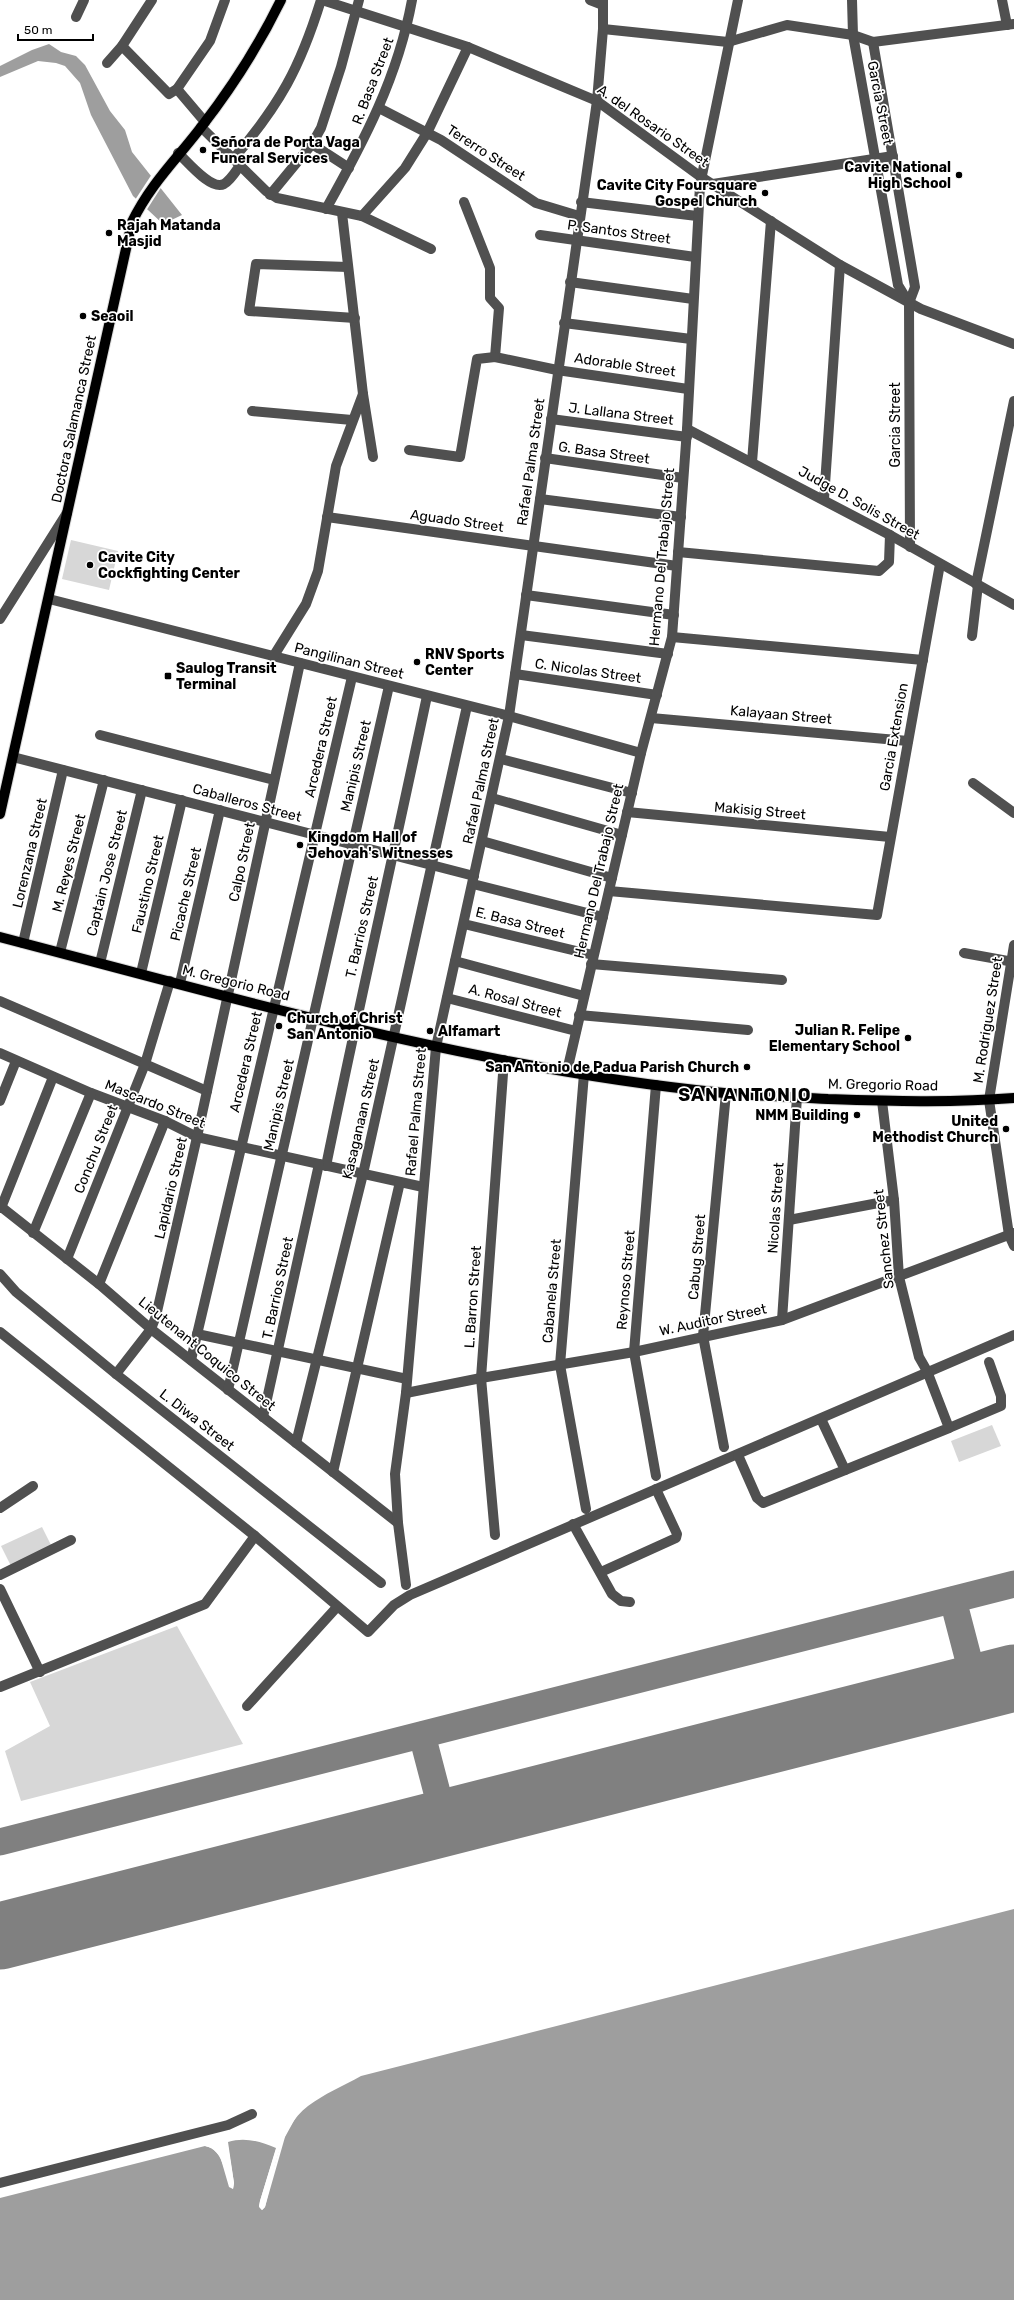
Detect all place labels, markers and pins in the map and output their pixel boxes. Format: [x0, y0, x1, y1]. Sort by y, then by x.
place label: Señora de Porta Vaga Funeral Services [211, 134, 360, 167]
marker: Señora de Porta Vaga Funeral Services [198, 145, 208, 155]
place label: Cavite National High School [844, 159, 951, 192]
marker: Cavite National High School [954, 170, 964, 180]
place label: Cavite City Foursquare Gospel Church [597, 177, 757, 210]
marker: Cavite City Foursquare Gospel Church [760, 188, 770, 198]
place label: Rajah Matanda Masjid [117, 217, 221, 250]
marker: Rajah Matanda Masjid [104, 228, 114, 238]
place label: Seaoil [91, 308, 133, 325]
marker: Seaoil [78, 311, 88, 321]
place label: Cavite City Cockfighting Center [98, 549, 241, 582]
marker: Cavite City Cockfighting Center [85, 560, 95, 570]
place label: RNV Sports Center [425, 646, 505, 679]
marker: RNV Sports Center [412, 657, 422, 667]
place label: Saulog Transit Terminal [176, 660, 277, 693]
marker: Saulog Transit Terminal [163, 671, 173, 681]
place label: Kingdom Hall of Jehovah's Witnesses [308, 829, 453, 862]
marker: Kingdom Hall of Jehovah's Witnesses [295, 840, 305, 850]
place label: Church of Christ San Antonio [287, 1010, 403, 1043]
marker: Church of Christ San Antonio [274, 1021, 284, 1031]
place label: Julian R. Felipe Elementary School [769, 1022, 900, 1055]
place label: Alfamart [438, 1023, 501, 1040]
marker: Alfamart [425, 1026, 435, 1036]
marker: Julian R. Felipe Elementary School [903, 1033, 913, 1043]
place label: San Antonio de Padua Parish Church [485, 1059, 739, 1076]
marker: San Antonio de Padua Parish Church [742, 1062, 752, 1072]
place label: NMM Building [755, 1107, 849, 1124]
marker: NMM Building [852, 1110, 862, 1120]
place label: United Methodist Church [872, 1113, 998, 1146]
marker: United Methodist Church [1001, 1124, 1011, 1134]

